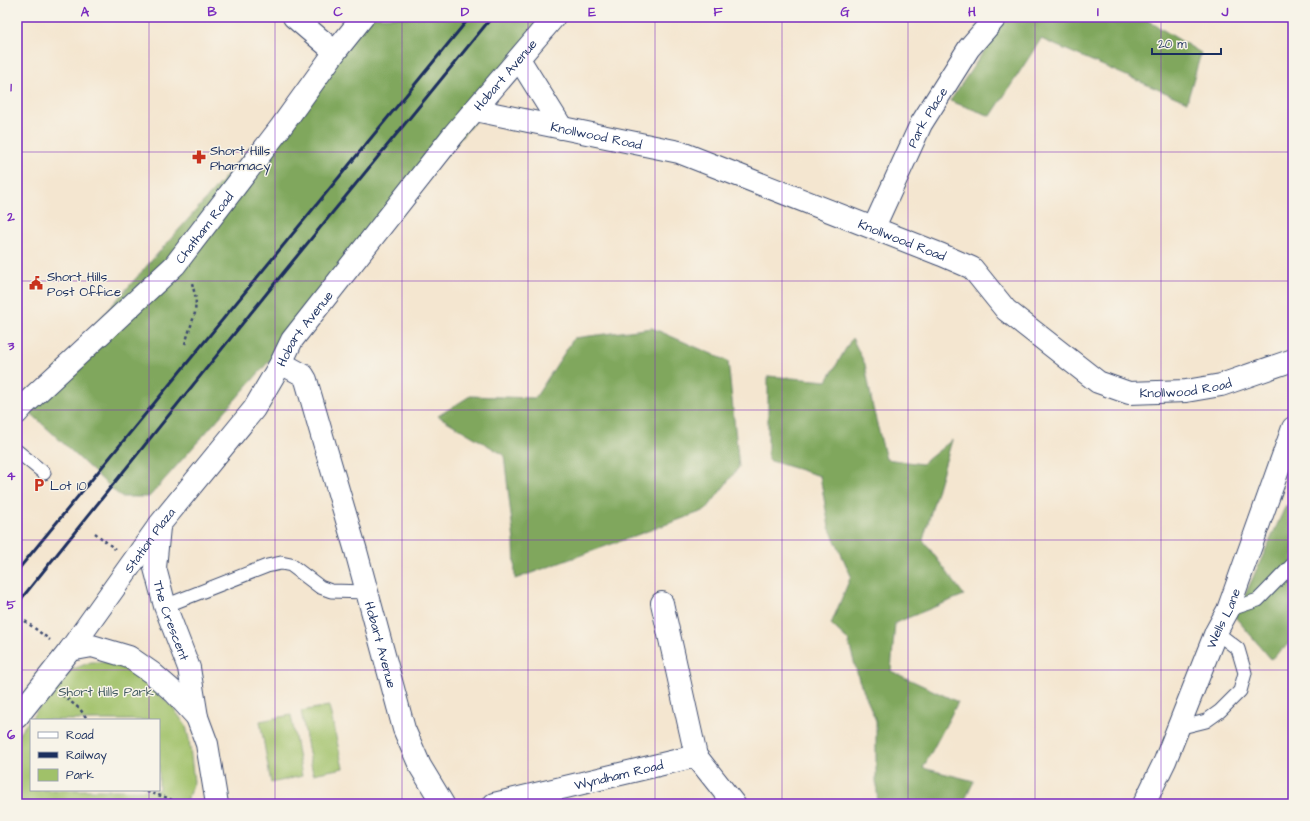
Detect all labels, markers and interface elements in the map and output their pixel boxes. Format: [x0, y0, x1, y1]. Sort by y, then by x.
text: A [81, 3, 90, 21]
text: B [207, 3, 217, 21]
text: C [333, 3, 343, 21]
text: D [461, 3, 470, 21]
text: E [588, 3, 596, 21]
text: F [713, 3, 723, 21]
text: G [840, 3, 850, 21]
text: H [968, 3, 976, 21]
text: I [1097, 3, 1099, 21]
text: J [1221, 3, 1229, 21]
scale bar [1152, 30, 1221, 56]
street label: Hobart Avenue [470, 35, 541, 115]
text: 20 m [1158, 36, 1187, 53]
text: 1 [10, 78, 12, 96]
street label: Park Place [903, 84, 952, 151]
street label: Knollwood Road [549, 118, 644, 154]
place label: Short Hills Pharmacy [210, 142, 271, 176]
pharmacy icon: Short Hills Pharmacy [191, 149, 207, 165]
street label: Chatham Road [171, 188, 238, 267]
text: 2 [6, 208, 15, 226]
street label: Knollwood Road [855, 215, 949, 266]
place label: Short Hills Post Office [47, 268, 121, 301]
public building icon: Short Hills Post Office [28, 275, 44, 291]
street label: Hobart Avenue [273, 287, 338, 370]
text: 3 [7, 337, 15, 355]
street label: Knollwood Road [1139, 374, 1235, 403]
text: 4 [7, 467, 16, 485]
parking icon: Lot 10 [31, 477, 47, 493]
place label: Lot 10 [50, 477, 87, 495]
street label: Station Plaza [120, 504, 180, 577]
street label: The Crescent [149, 578, 193, 664]
street label: Wells Lane [1202, 586, 1245, 651]
text: 5 [6, 596, 16, 614]
street label: Hobart Avenue [360, 600, 401, 690]
park label: Short Hills Park [58, 683, 154, 701]
legend [30, 719, 160, 791]
text: 6 [7, 726, 16, 744]
text: Road [66, 727, 94, 744]
text: Railway [66, 747, 107, 765]
street label: Wyndham Road [572, 756, 665, 795]
text: Park [66, 767, 94, 784]

